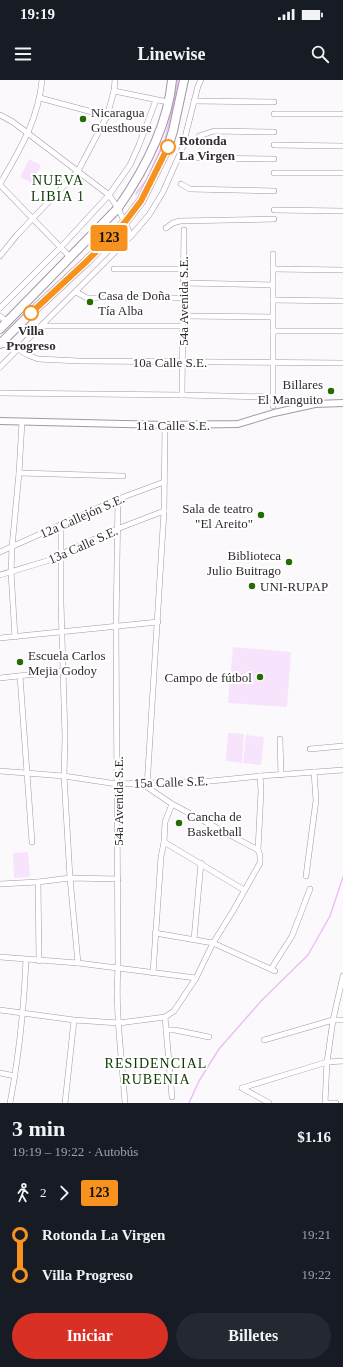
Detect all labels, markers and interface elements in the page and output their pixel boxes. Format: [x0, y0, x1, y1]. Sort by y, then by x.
text: 19:19 [20, 6, 55, 22]
icon: menu [12, 43, 34, 65]
icon: search [309, 43, 331, 65]
text: Linewise [137, 44, 206, 64]
place label: Nicaragua Guesthouse [91, 105, 152, 135]
marker: Nicaragua Guesthouse [78, 114, 88, 124]
place label: Rotonda La Virgen [179, 133, 236, 163]
marker: Rotonda La Virgen [160, 139, 176, 155]
district label: NUEVA LIBIA 1 [31, 173, 85, 204]
line badge: 123 [86, 225, 132, 251]
text: 123 [99, 230, 120, 245]
street label: 54a Avenida S.E. [176, 256, 191, 346]
place label: Casa de Doña Tía Alba [98, 288, 170, 318]
marker: Casa de Doña Tía Alba [85, 297, 95, 307]
marker: Villa Progreso [23, 305, 39, 321]
place label: Villa Progreso [6, 323, 56, 353]
street label: 10a Calle S.E. [133, 355, 207, 370]
place label: Billares El Manguito [258, 377, 323, 407]
marker: Billares El Manguito [326, 386, 336, 396]
street label: 11a Calle S.E. [136, 418, 210, 433]
street label: 12a Callejón S.E. [37, 491, 127, 541]
place label: Sala de teatro "El Areito" [182, 501, 253, 531]
marker: Sala de teatro "El Areito" [256, 510, 266, 520]
street label: 13a Calle S.E. [46, 523, 120, 567]
place label: Biblioteca Julio Buitrago [207, 548, 281, 578]
marker: Biblioteca Julio Buitrago [284, 557, 294, 567]
place label: UNI-RUPAP [260, 579, 328, 594]
marker: UNI-RUPAP [247, 581, 257, 591]
place label: Escuela Carlos Mejia Godoy [28, 648, 106, 678]
marker: Escuela Carlos Mejia Godoy [15, 657, 25, 667]
place label: Campo de fútbol [165, 670, 252, 685]
marker: Campo de fútbol [255, 672, 265, 682]
street label: 54a Avenida S.E. [111, 756, 126, 846]
street label: 15a Calle S.E. [134, 773, 208, 791]
place label: Cancha de Basketball [187, 809, 242, 839]
marker: Cancha de Basketball [174, 818, 184, 828]
district label: RESIDENCIAL RUBENIA [105, 1056, 207, 1087]
text: 3 min [12, 1116, 65, 1141]
text: $1.16 [297, 1129, 331, 1145]
text: 19:19 – 19:22 · Autobús [12, 1144, 138, 1159]
icon: walk [12, 1182, 34, 1204]
icon: forward [53, 1182, 75, 1204]
text: 2 [40, 1185, 47, 1200]
text: 123 [89, 1185, 110, 1200]
text: Rotonda La Virgen [42, 1227, 165, 1243]
text: 19:21 [301, 1227, 331, 1242]
text: Villa Progreso [42, 1267, 133, 1283]
text: 19:22 [301, 1267, 331, 1282]
button: Iniciar [12, 1313, 168, 1359]
button: Billetes [176, 1313, 331, 1359]

